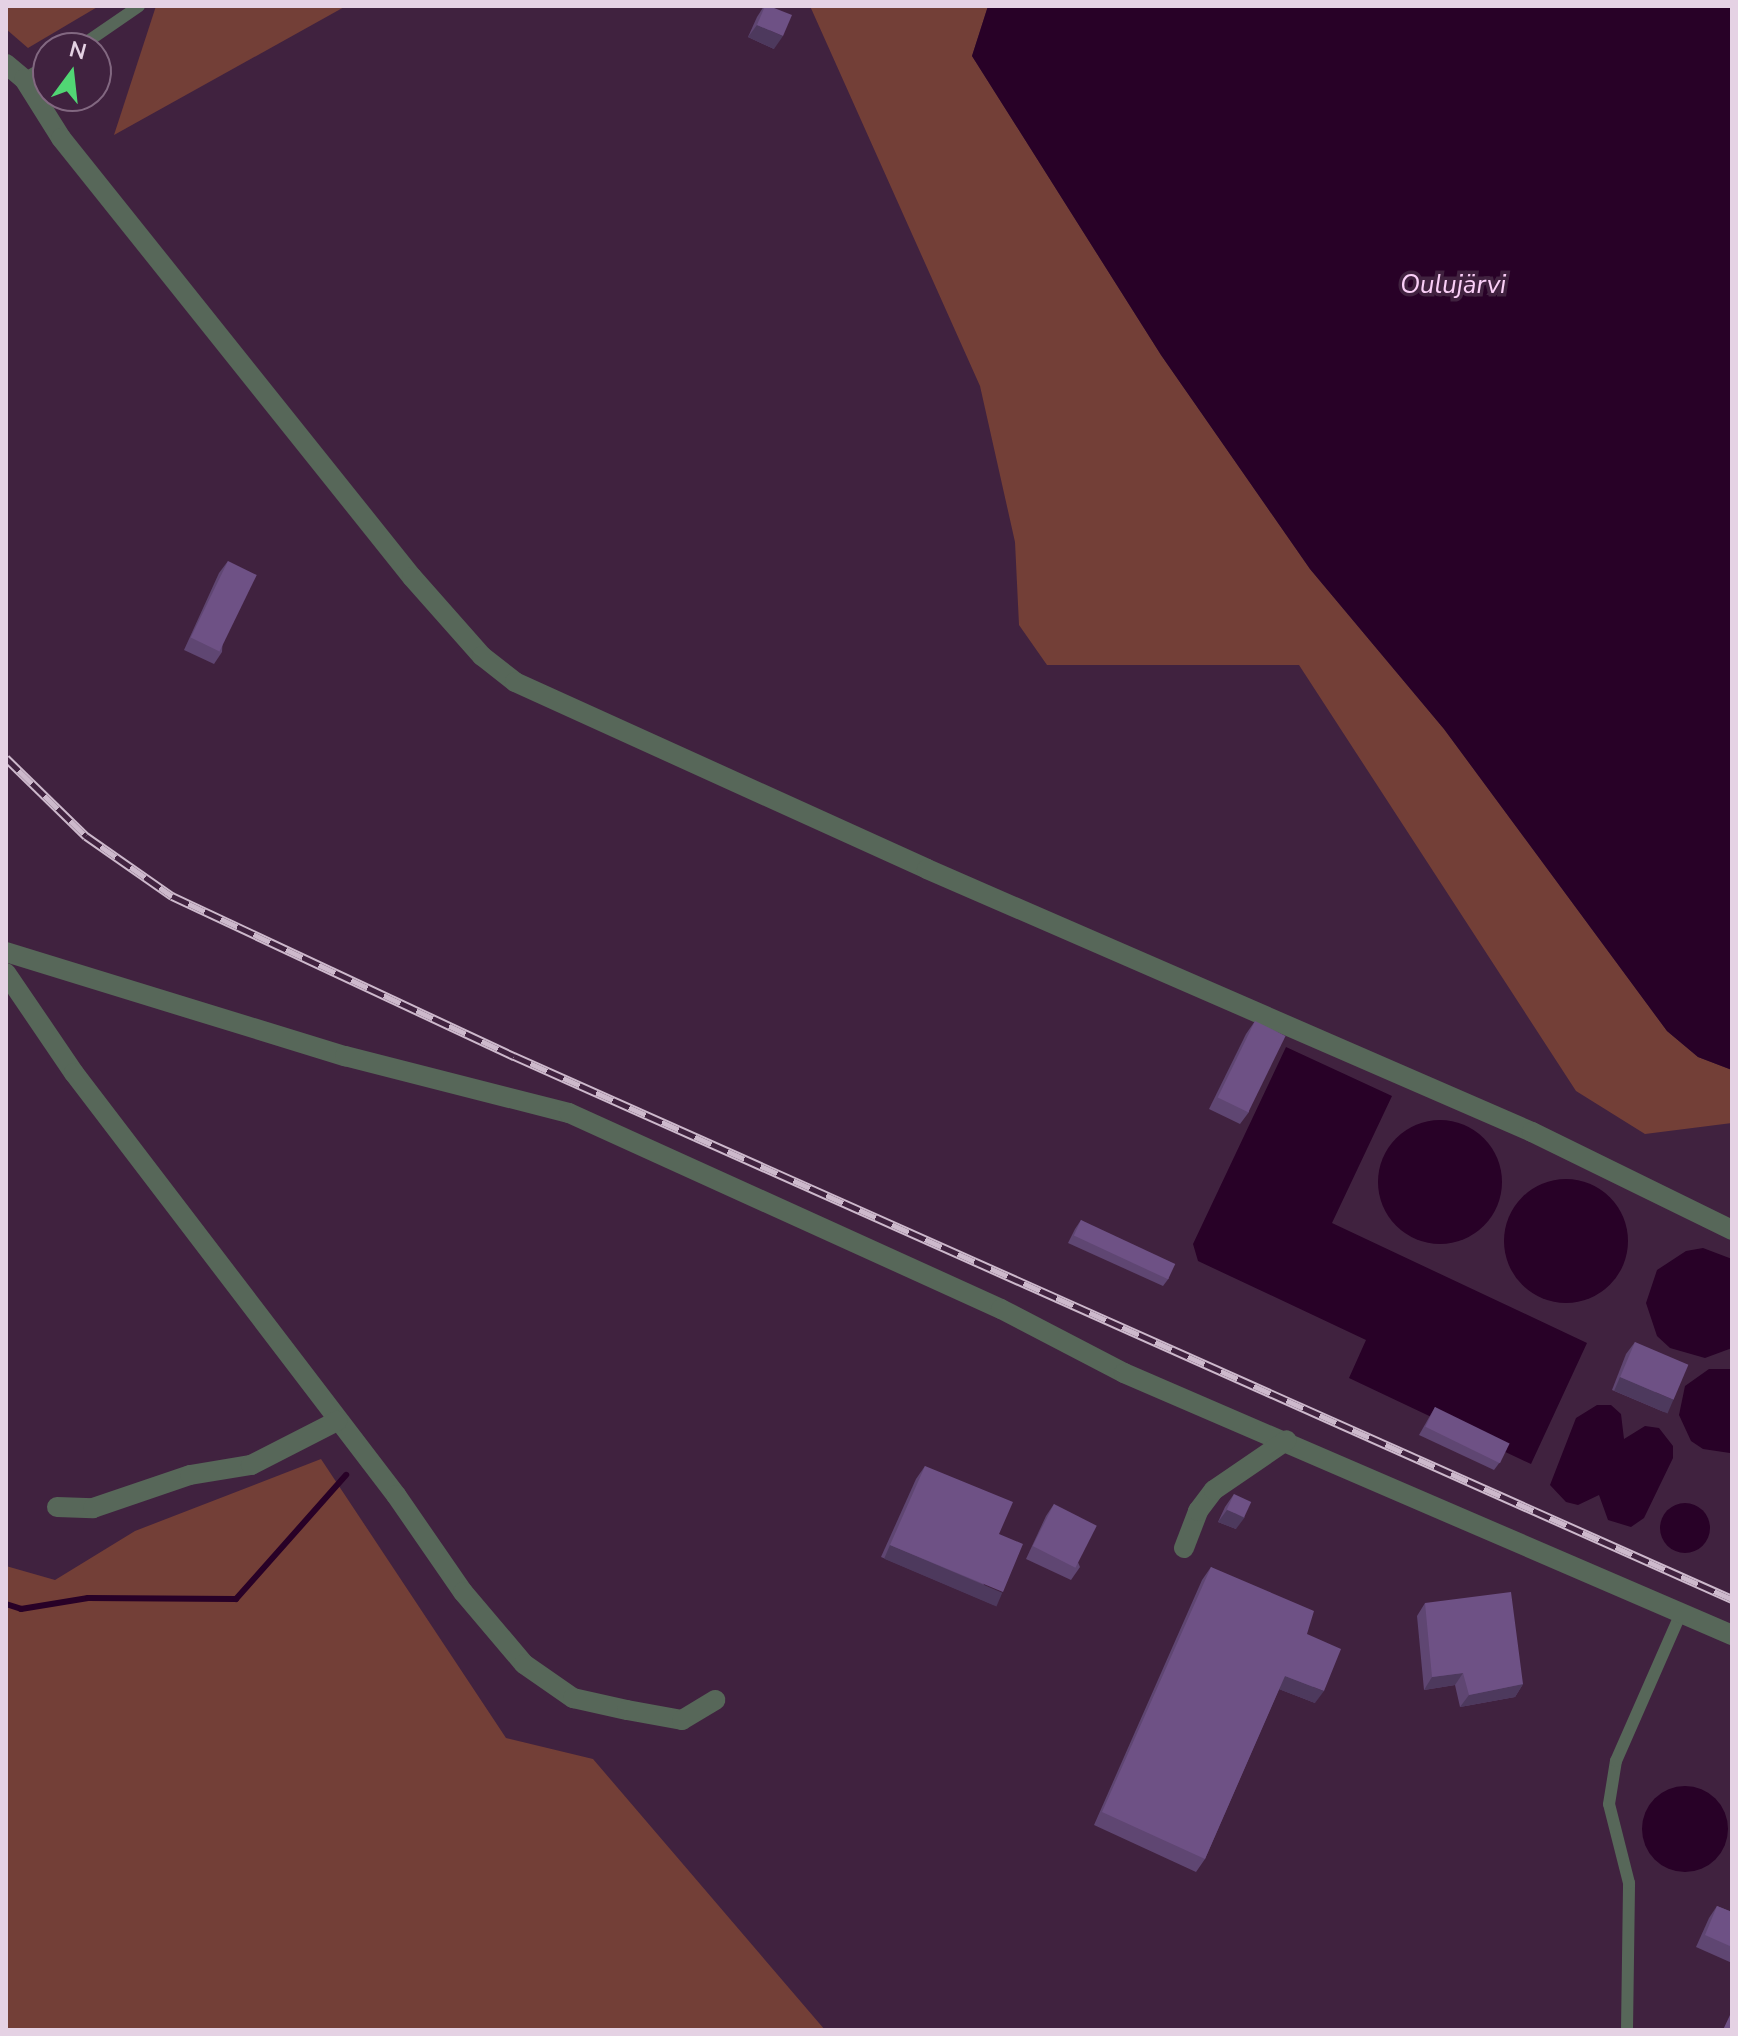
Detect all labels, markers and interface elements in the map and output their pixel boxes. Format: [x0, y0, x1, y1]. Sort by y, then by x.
north arrow [32, 32, 112, 112]
text: N [66, 34, 90, 67]
water label: Oulujärvi [1400, 269, 1506, 301]

